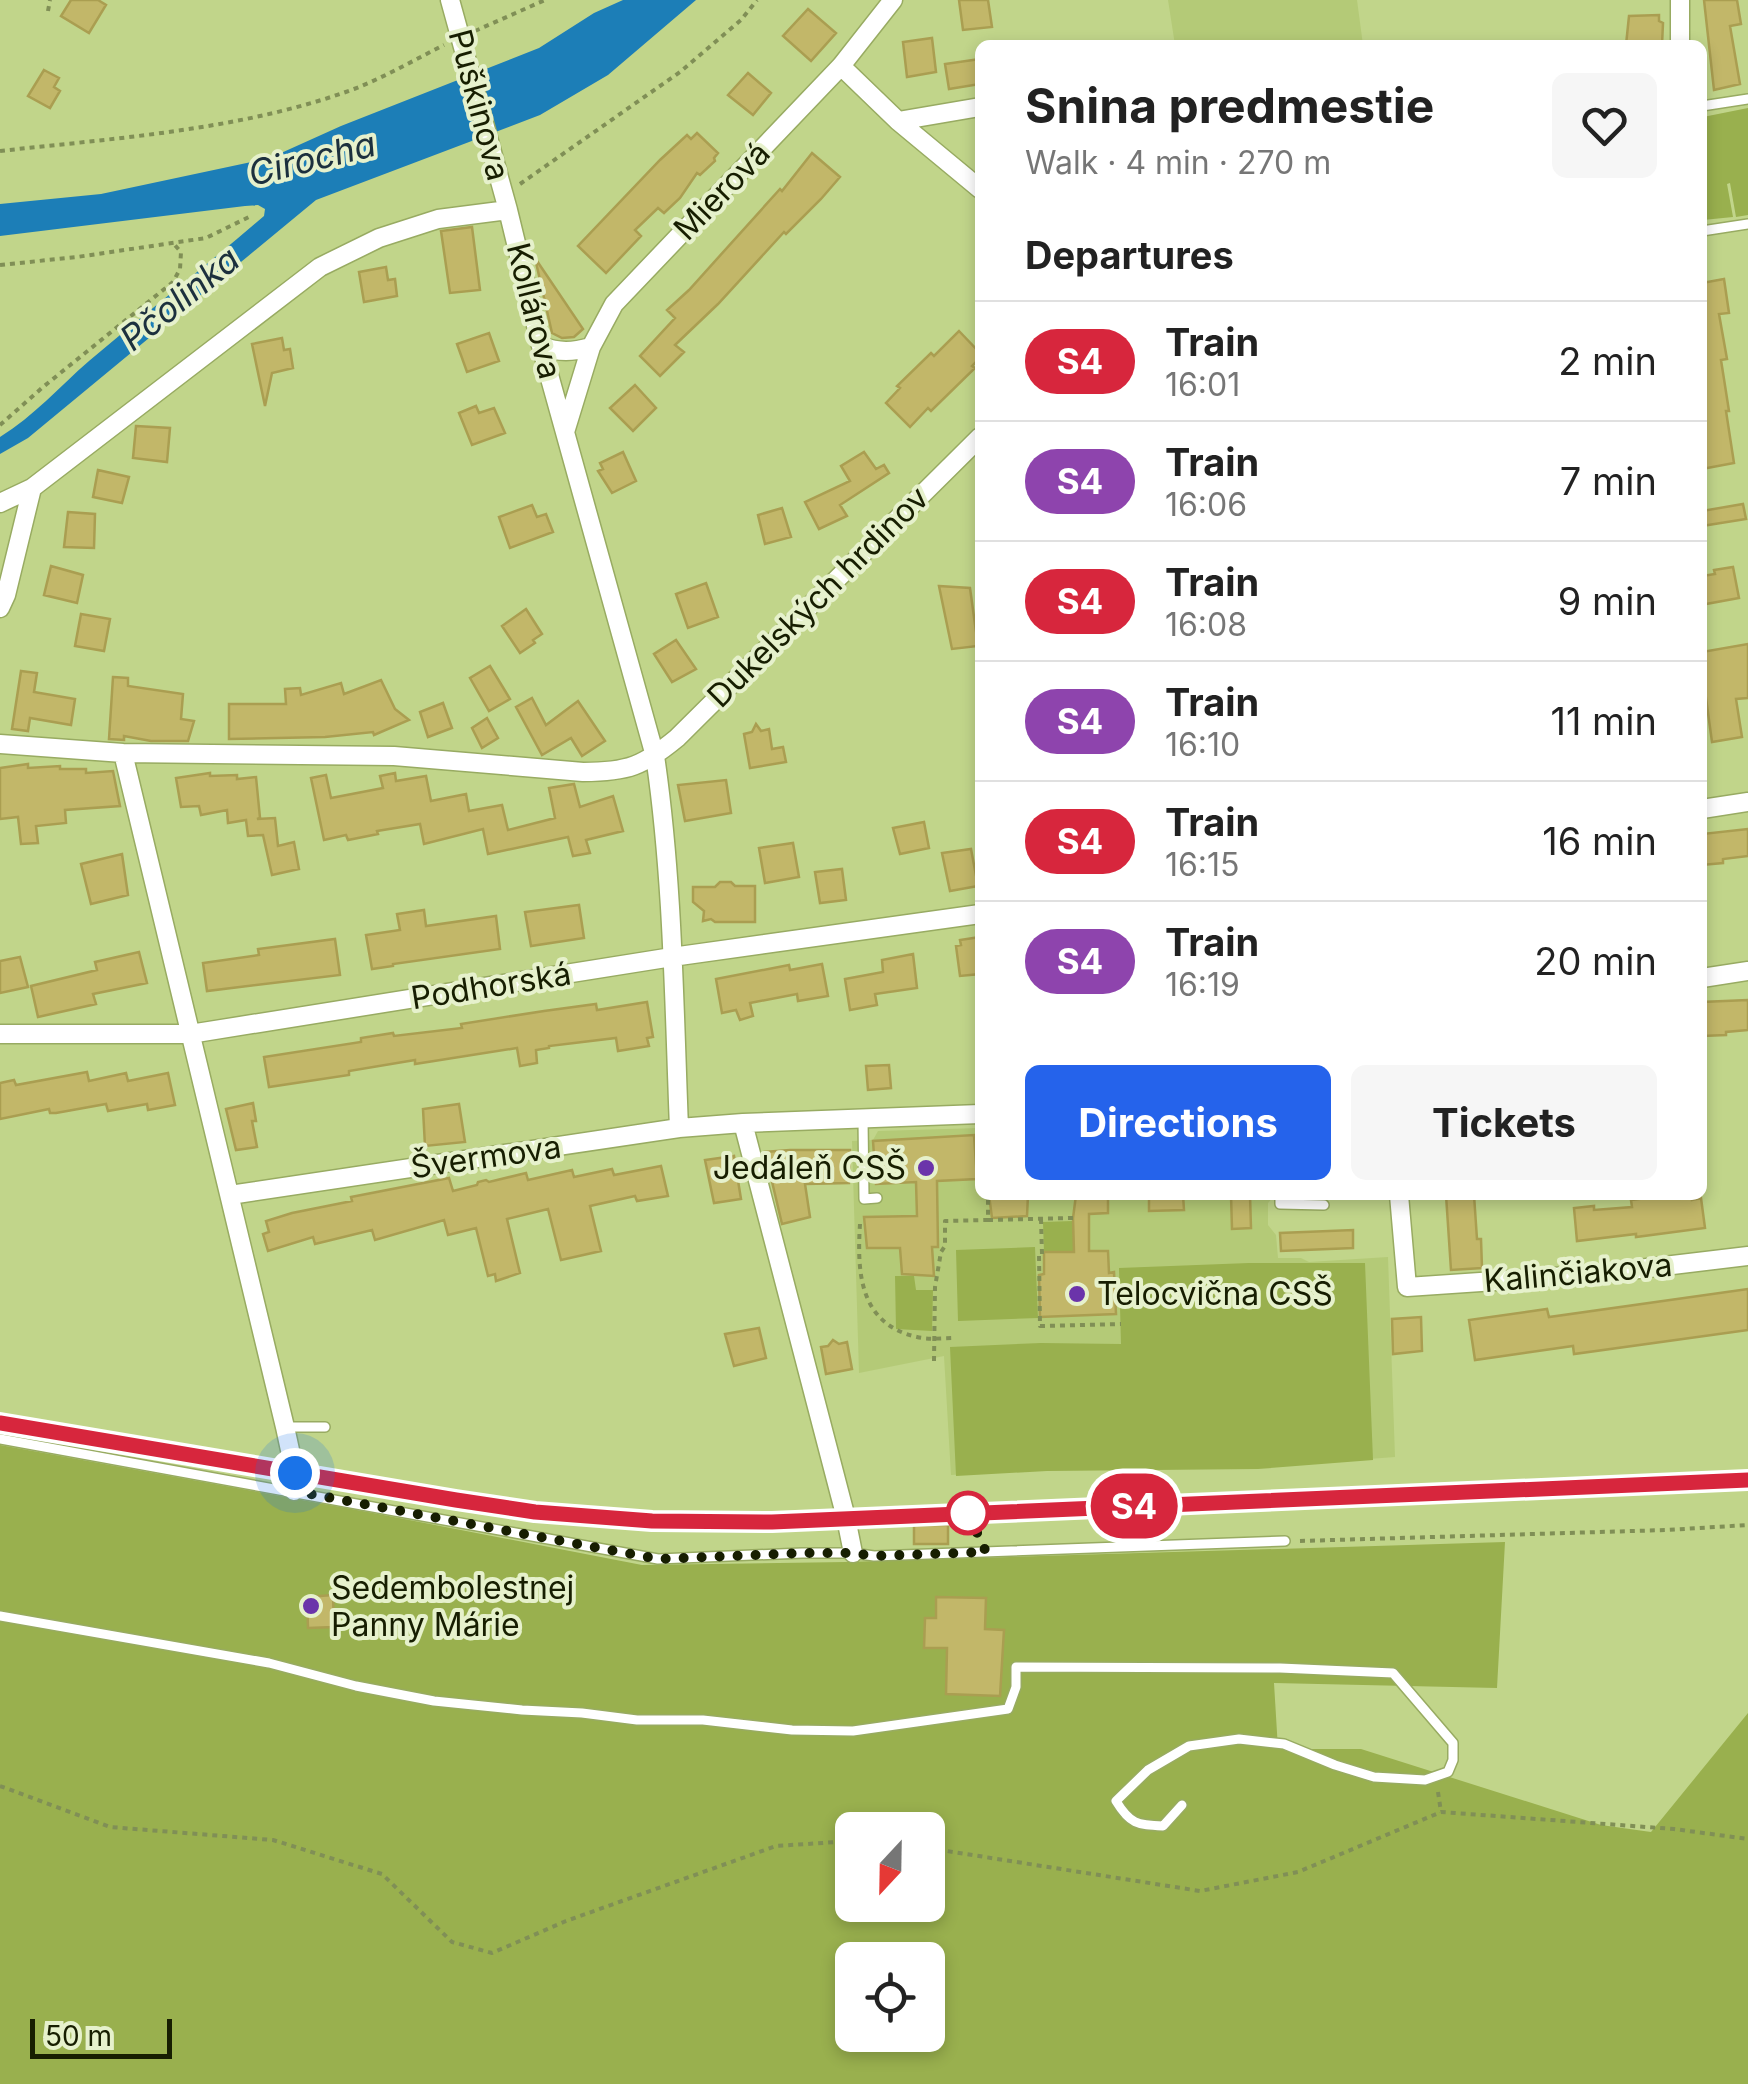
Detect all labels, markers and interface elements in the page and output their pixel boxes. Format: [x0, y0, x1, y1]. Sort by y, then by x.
street label: Puškinova [441, 25, 518, 185]
button: heart [1552, 73, 1657, 178]
text: Snina predmestie [1025, 76, 1434, 135]
water label: Cirocha [244, 122, 380, 194]
street label: Mierová [666, 134, 778, 248]
text: Walk · 4 min · 270 m [1025, 143, 1331, 182]
text: Departures [1025, 232, 1234, 278]
water label: Pčolinka [111, 238, 247, 359]
street label: Kollárova [499, 239, 570, 383]
text: Train [1165, 319, 1259, 365]
text: 2 min [1558, 338, 1657, 384]
text: S4 [1057, 340, 1103, 382]
text: 16:01 [1165, 365, 1240, 404]
text: Train [1165, 439, 1259, 485]
text: 7 min [1560, 458, 1657, 504]
text: S4 [1057, 460, 1103, 502]
street label: Dukelských hrdinov [699, 478, 936, 715]
text: 16:06 [1165, 485, 1247, 524]
text: Train [1165, 559, 1259, 605]
text: 9 min [1558, 578, 1657, 624]
text: S4 [1057, 580, 1103, 622]
text: 16:08 [1165, 605, 1247, 644]
text: Train [1165, 679, 1259, 725]
text: 11 min [1550, 698, 1657, 744]
text: S4 [1057, 700, 1103, 742]
text: 16:10 [1165, 725, 1240, 764]
text: Train [1165, 799, 1259, 845]
text: 16 min [1542, 818, 1657, 864]
text: S4 [1057, 820, 1103, 862]
text: 16:15 [1165, 845, 1240, 884]
text: Train [1165, 919, 1259, 965]
text: 20 min [1534, 938, 1657, 984]
text: S4 [1057, 940, 1103, 982]
street label: Podhorská [408, 954, 574, 1017]
text: 16:19 [1165, 965, 1240, 1004]
button: Directions [1025, 1065, 1331, 1180]
button: Tickets [1351, 1065, 1657, 1180]
street label: Švermova [408, 1127, 564, 1186]
place label: Jedáleň CSŠ [713, 1148, 906, 1187]
marker: Jedáleň CSŠ [915, 1157, 937, 1179]
street label: Kalinčiakova [1482, 1245, 1674, 1300]
place label: Telocvična CSŠ [1097, 1274, 1333, 1313]
marker: Telocvična CSŠ [1066, 1283, 1088, 1305]
your location [270, 1448, 320, 1498]
line badge: S4 [1089, 1474, 1179, 1538]
text: S4 [1111, 1485, 1157, 1527]
unlabelled marker [947, 1492, 989, 1534]
place label: Sedembolestnej Panny Márie [331, 1568, 574, 1644]
marker: Sedembolestnej Panny Márie [300, 1595, 322, 1617]
north arrow [835, 1812, 945, 1922]
map controls [835, 1812, 945, 2052]
button: locate [835, 1942, 945, 2052]
scale bar [30, 2014, 172, 2058]
text: 50 m [45, 2019, 112, 2053]

